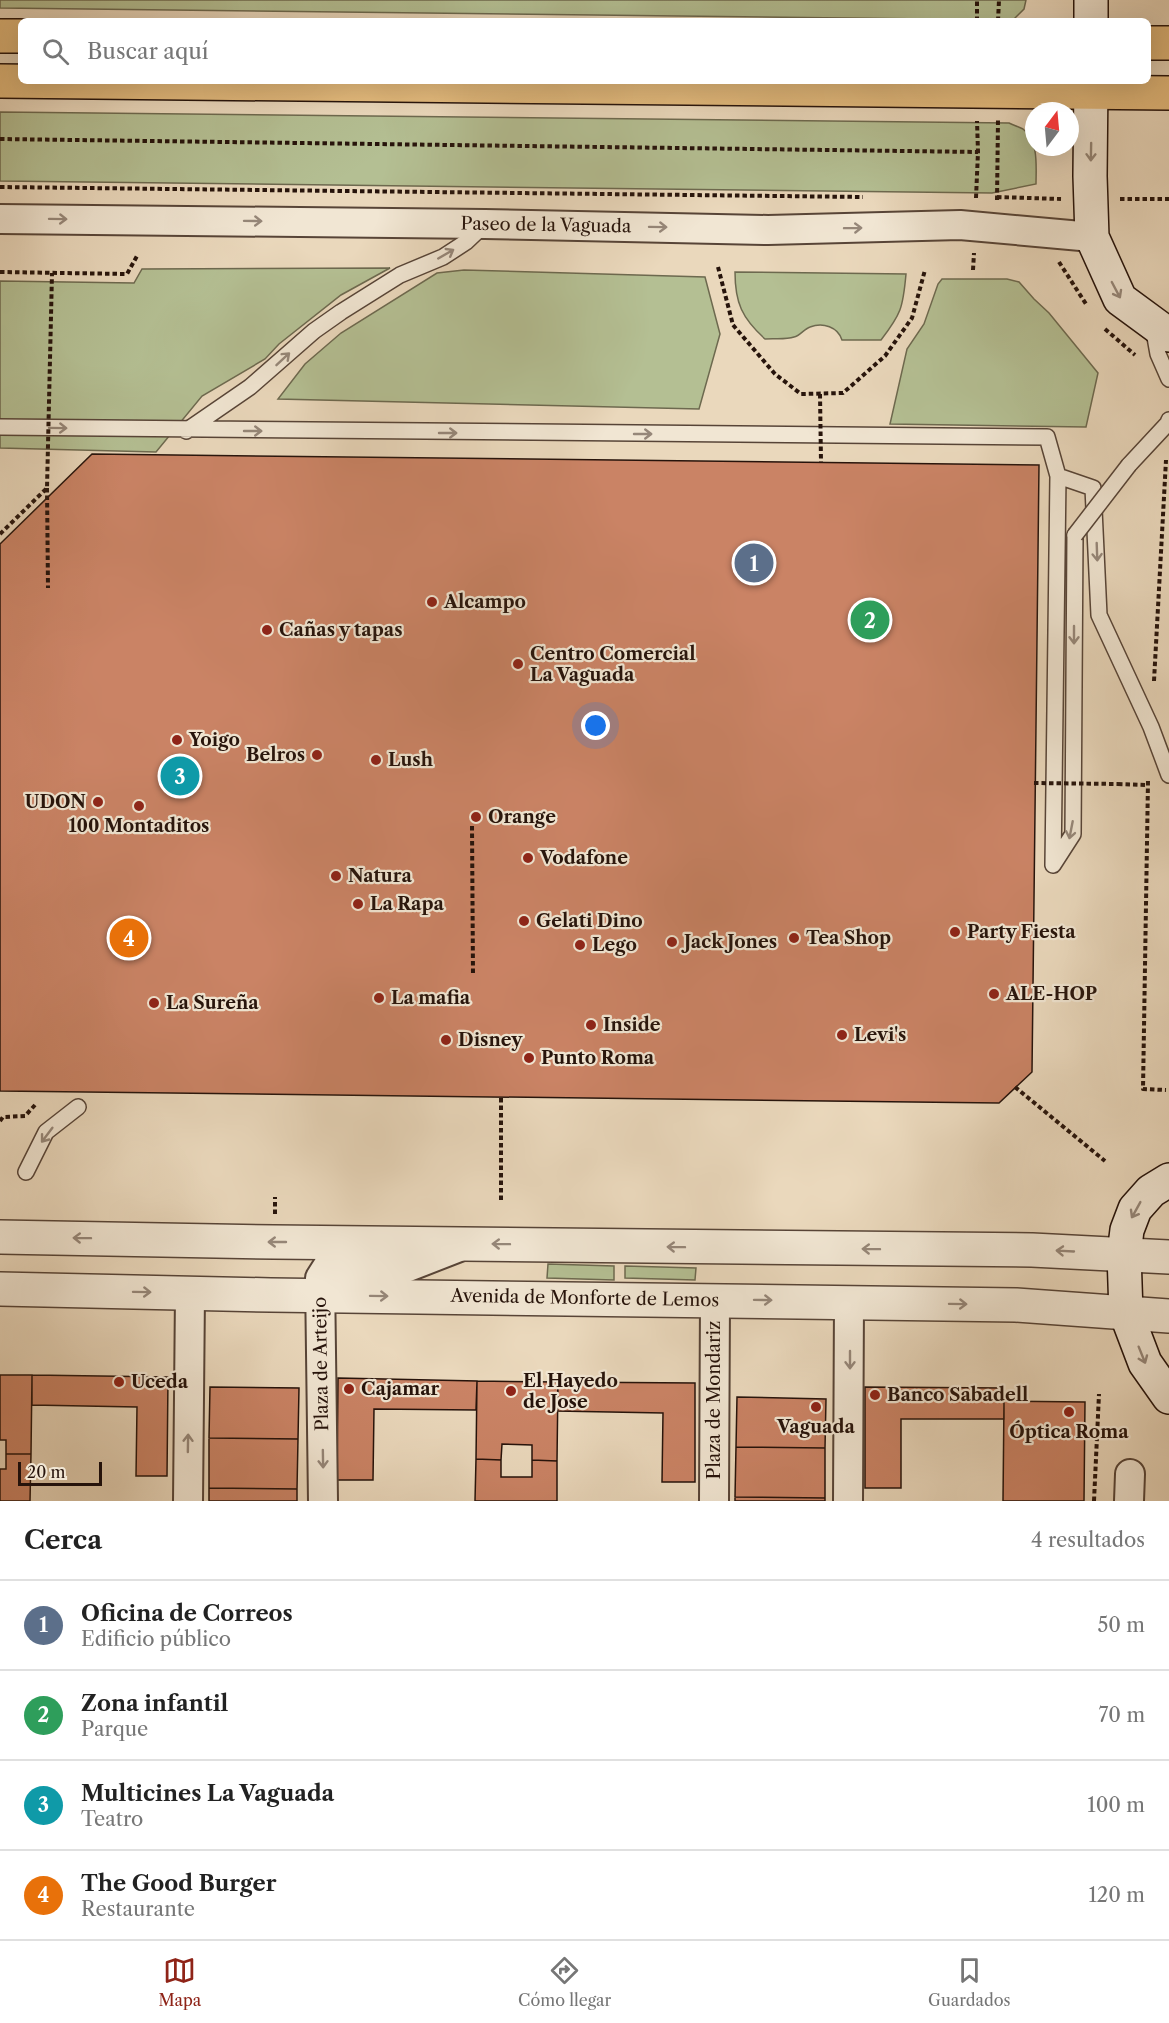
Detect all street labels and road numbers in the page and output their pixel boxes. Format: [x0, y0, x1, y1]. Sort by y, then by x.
street label: Paseo de la Vaguada [460, 213, 632, 237]
street label: Avenida de Monforte de Lemos [450, 1285, 719, 1311]
street label: Plaza de Arteijo [309, 1297, 333, 1431]
street label: Plaza de Mondariz [703, 1321, 725, 1479]

